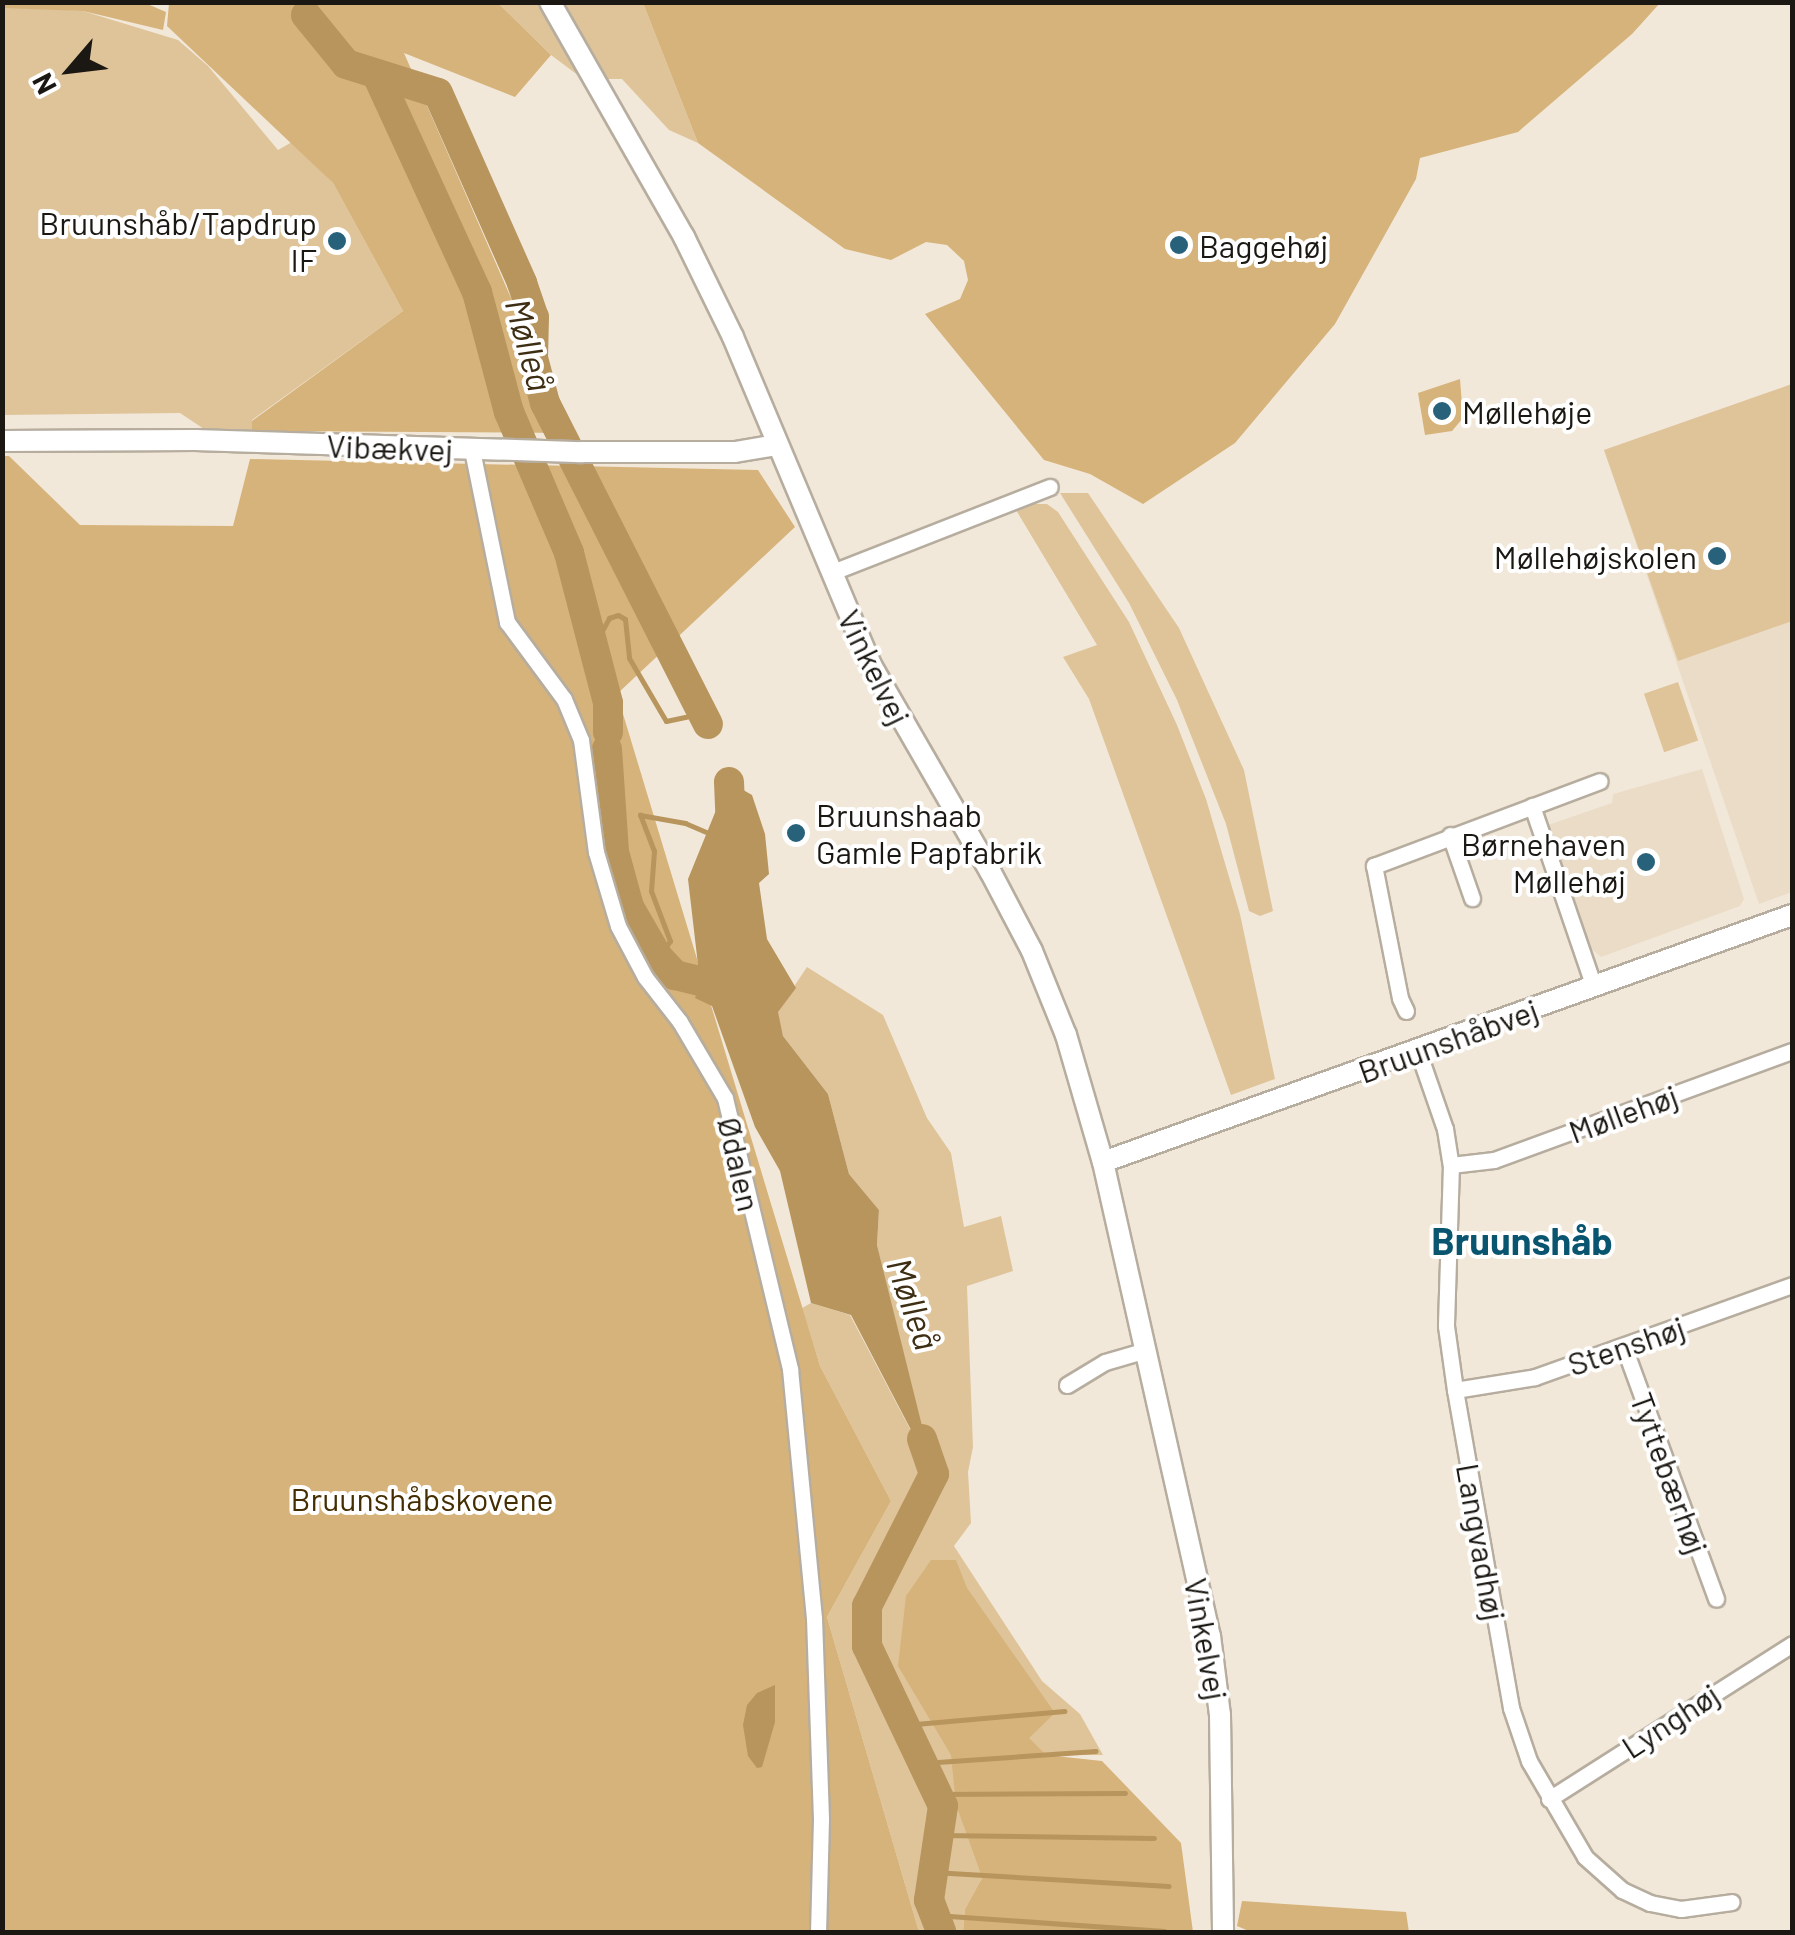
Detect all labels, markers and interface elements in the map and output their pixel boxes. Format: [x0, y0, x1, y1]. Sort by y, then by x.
north arrow [20, 20, 120, 120]
text: N [24, 68, 63, 100]
place label: Bruunshåb/Tapdrup IF [39, 204, 317, 279]
place label: Baggehøj [1199, 226, 1328, 264]
marker: Bruunshåb/Tapdrup IF [326, 230, 348, 252]
marker: Baggehøj [1168, 234, 1190, 256]
water label: Mølleå [498, 294, 562, 394]
place label: Møllehøje [1462, 392, 1592, 430]
marker: Møllehøje [1431, 400, 1453, 422]
street label: Vibækvej [326, 426, 454, 468]
place label: Møllehøjskolen [1494, 537, 1697, 575]
marker: Møllehøjskolen [1706, 545, 1728, 567]
street label: Vinkelvej [831, 603, 919, 731]
place label: Bruunshaab Gamle Papfabrik [816, 796, 1042, 871]
marker: Bruunshaab Gamle Papfabrik [785, 822, 807, 844]
place label: Børnehaven Møllehøj [1461, 825, 1626, 900]
marker: Børnehaven Møllehøj [1635, 851, 1657, 873]
street label: Bruunshåbvej [1353, 990, 1543, 1090]
street label: Møllehøj [1563, 1076, 1683, 1150]
street label: Ødalen [711, 1113, 769, 1215]
district label: Bruunshåb [1431, 1218, 1613, 1264]
water label: Mølleå [879, 1252, 949, 1354]
street label: Stenshøj [1562, 1307, 1690, 1383]
street label: Tyttebærhøj [1623, 1387, 1717, 1559]
street label: Langvadhøj [1449, 1460, 1515, 1624]
park label: Bruunshåbskovene [290, 1479, 554, 1517]
street label: Vinkelvej [1177, 1575, 1237, 1703]
street label: Lynghøj [1614, 1674, 1726, 1766]

